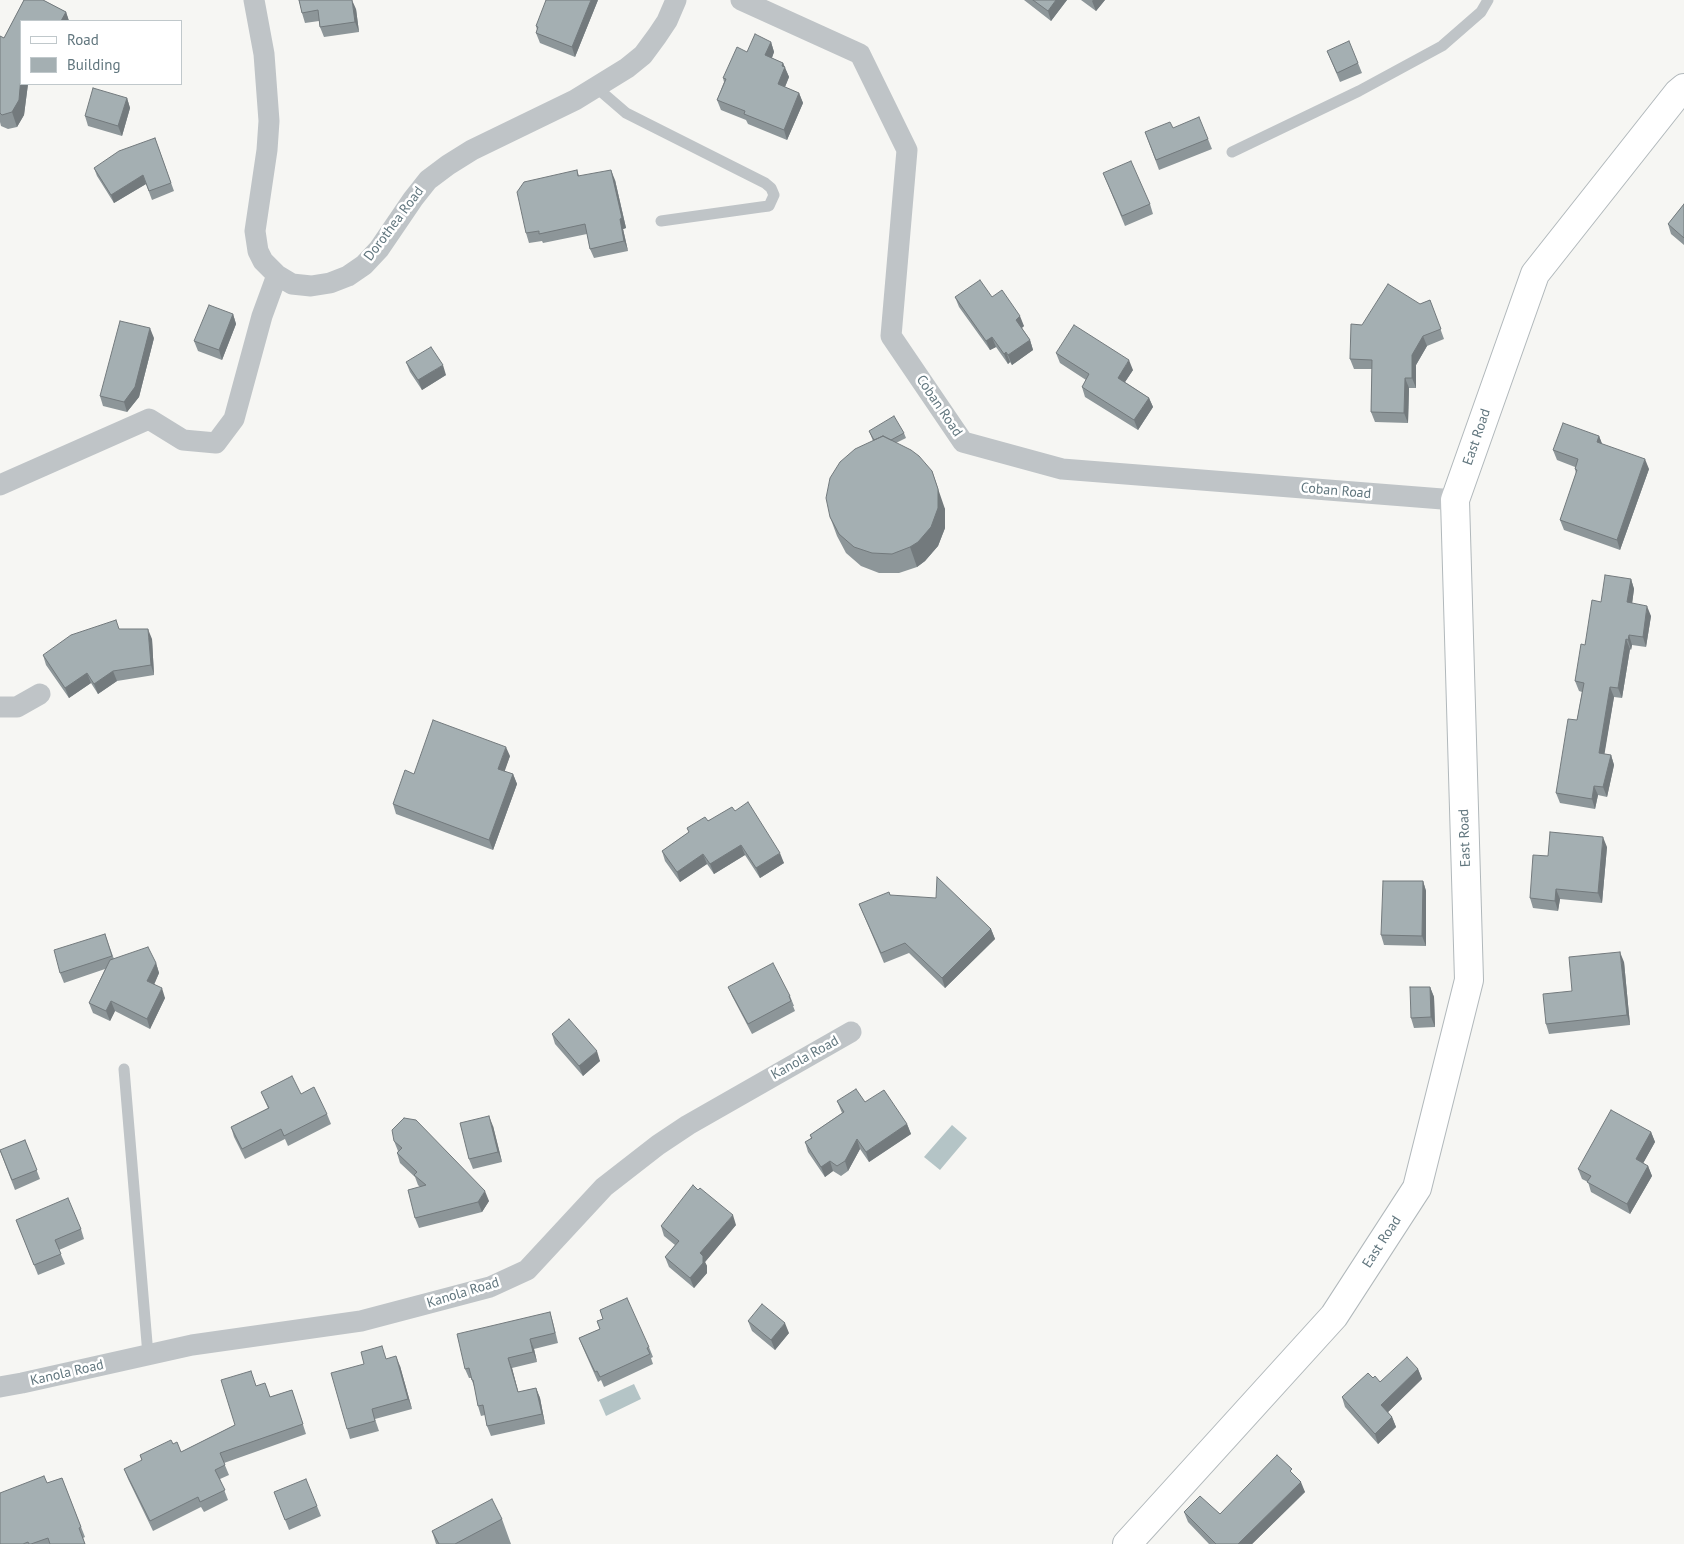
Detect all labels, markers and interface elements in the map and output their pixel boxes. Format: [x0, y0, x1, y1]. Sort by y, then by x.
legend [20, 20, 182, 85]
text: Road [67, 30, 99, 49]
text: Building [67, 55, 121, 74]
street label: Dorothea Road [361, 184, 427, 264]
street label: Coban Road [912, 372, 966, 440]
street label: East Road [1460, 407, 1494, 467]
street label: Coban Road [1300, 480, 1372, 502]
street label: East Road [1456, 808, 1474, 868]
street label: Kanola Road [768, 1033, 842, 1083]
street label: East Road [1359, 1213, 1405, 1271]
street label: Kanola Road [425, 1274, 501, 1312]
street label: Kanola Road [29, 1356, 105, 1390]

